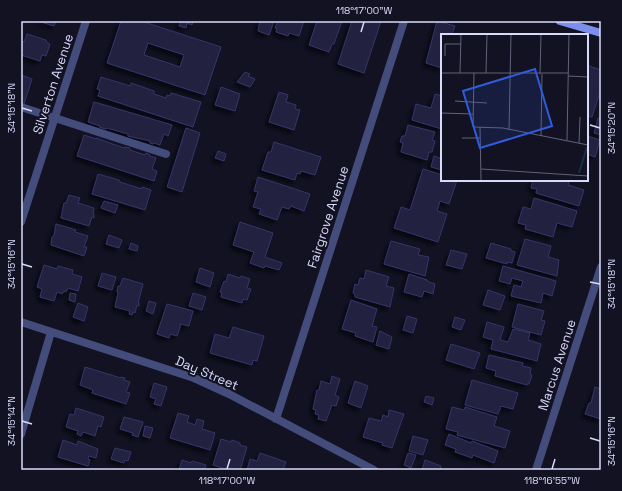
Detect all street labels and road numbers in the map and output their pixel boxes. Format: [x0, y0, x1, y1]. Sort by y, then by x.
street label: Silverton Avenue [29, 32, 77, 136]
street label: Fairgrove Avenue [303, 164, 353, 270]
street label: Marcus Avenue [534, 317, 580, 413]
street label: Day Street [173, 352, 241, 394]

